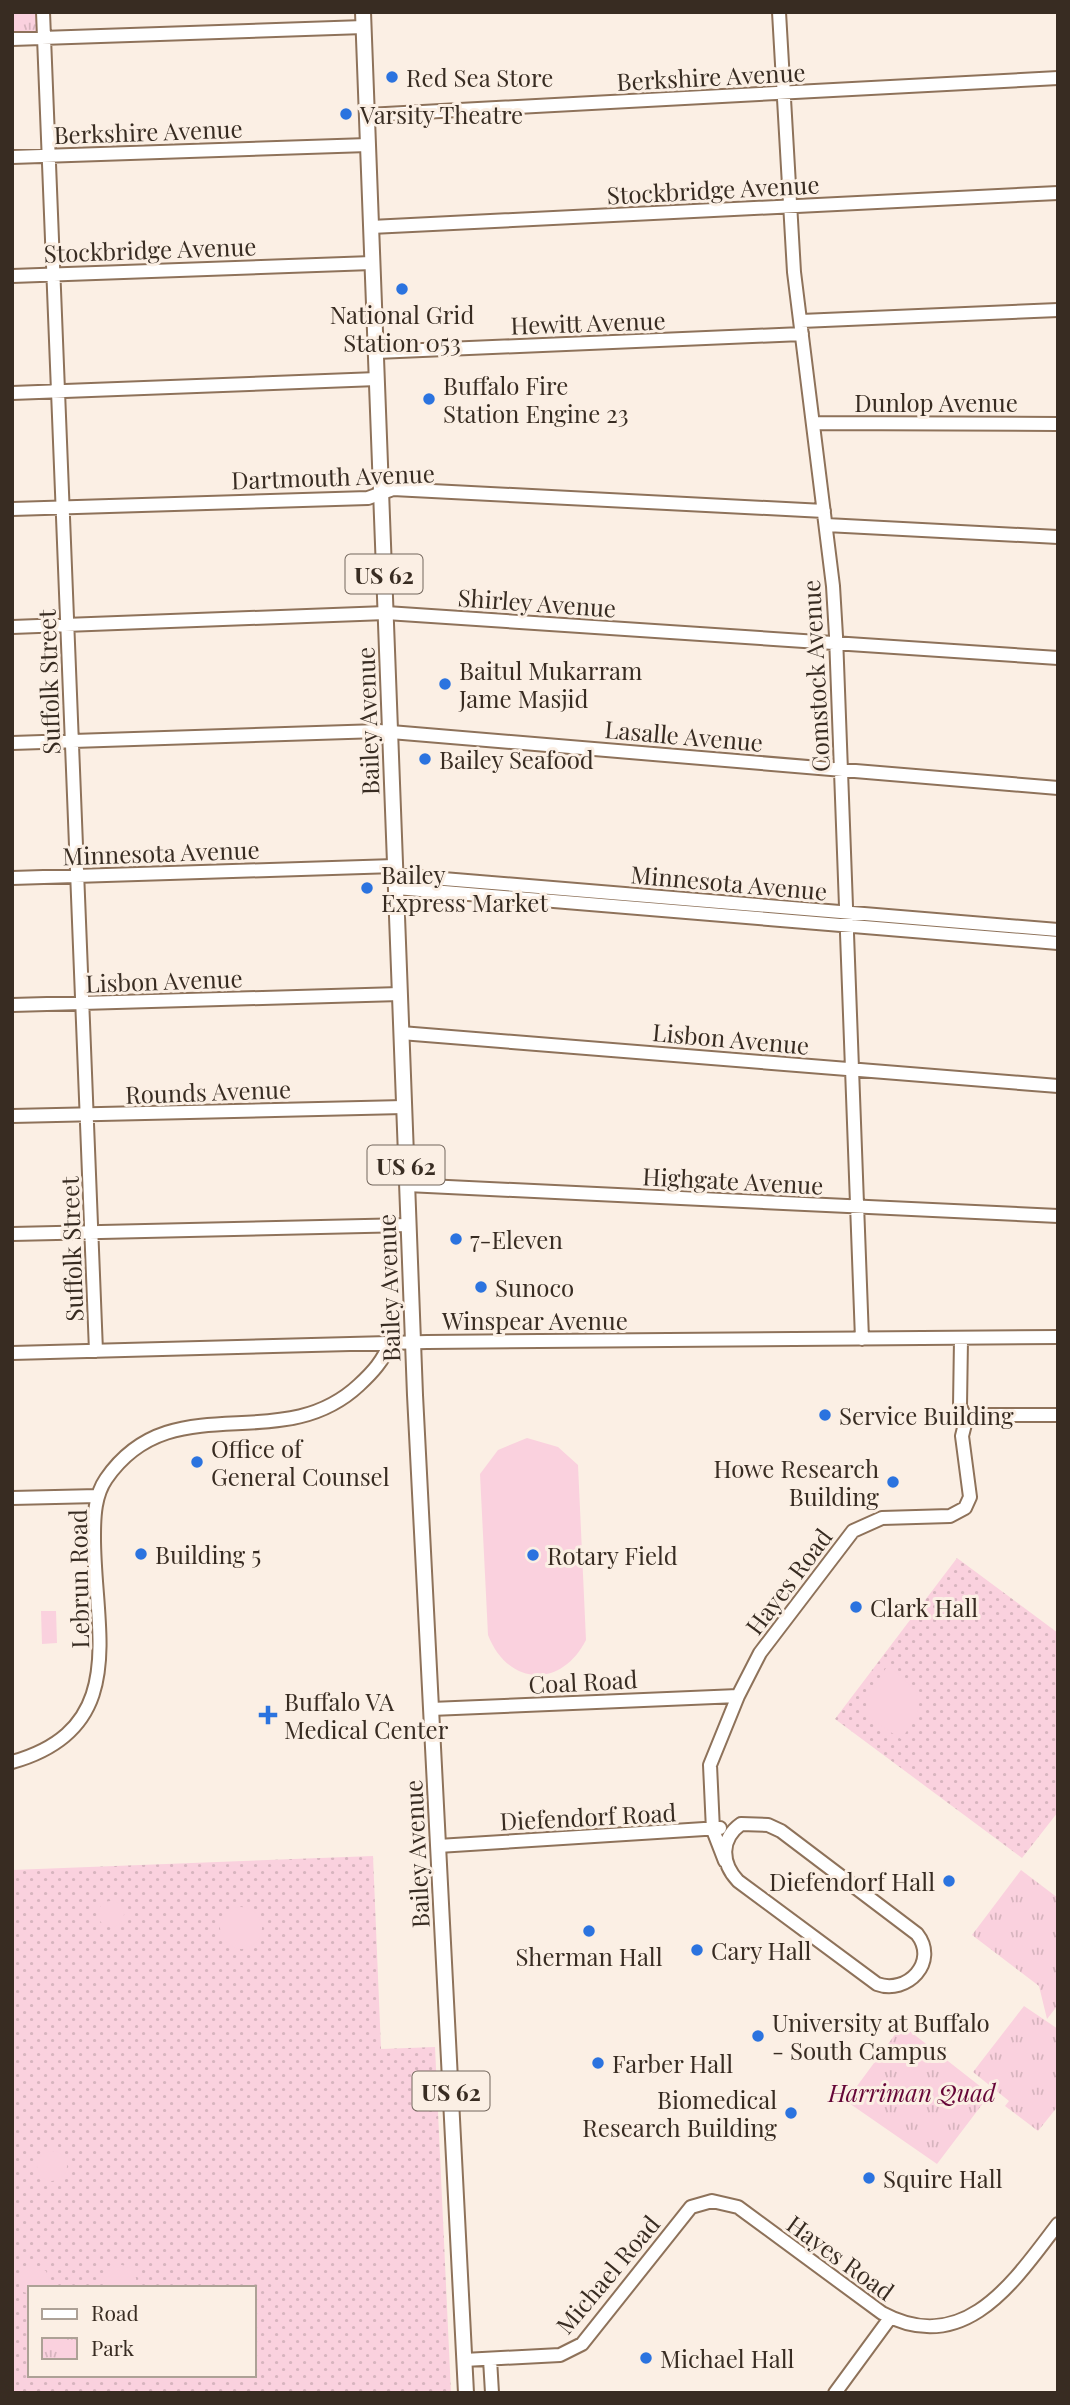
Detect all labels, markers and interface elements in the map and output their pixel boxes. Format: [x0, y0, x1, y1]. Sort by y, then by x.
street label: Berkshire Avenue [616, 55, 806, 97]
place label: Red Sea Store [406, 61, 553, 93]
marker: Red Sea Store [384, 69, 400, 85]
place label: Varsity Theatre [359, 98, 523, 130]
marker: Varsity Theatre [338, 106, 354, 122]
street label: Berkshire Avenue [53, 112, 243, 150]
street label: Stockbridge Avenue [606, 167, 820, 211]
street label: Stockbridge Avenue [43, 229, 257, 269]
marker: National Grid Station 053 [394, 281, 410, 297]
place label: National Grid Station 053 [330, 298, 474, 358]
street label: Hewitt Avenue [510, 303, 666, 341]
place label: Buffalo Fire Station Engine 23 [443, 369, 629, 429]
street label: Dunlop Avenue [854, 386, 1018, 418]
marker: Buffalo Fire Station Engine 23 [421, 391, 437, 407]
street label: Dartmouth Avenue [231, 456, 435, 496]
road number: US 62 [346, 554, 422, 594]
street label: Comstock Avenue [794, 579, 836, 773]
street label: Shirley Avenue [457, 581, 617, 623]
street label: Suffolk Street [29, 608, 67, 755]
street label: Bailey Avenue [348, 646, 386, 796]
place label: Baitul Mukarram Jame Masjid [458, 654, 642, 714]
marker: Baitul Mukarram Jame Masjid [437, 676, 453, 692]
street label: Lasalle Avenue [604, 712, 764, 758]
place label: Bailey Seafood [439, 743, 594, 775]
marker: Bailey Seafood [417, 751, 433, 767]
street label: Minnesota Avenue [62, 833, 260, 871]
street label: Minnesota Avenue [629, 857, 829, 907]
place label: Bailey Express Market [381, 858, 548, 918]
marker: Bailey Express Market [359, 880, 375, 896]
street label: Lisbon Avenue [85, 961, 243, 999]
street label: Lisbon Avenue [651, 1015, 811, 1061]
street label: Rounds Avenue [124, 1072, 292, 1110]
road number: US 62 [368, 1146, 444, 1184]
street label: Highgate Avenue [642, 1159, 824, 1201]
street label: Suffolk Street [52, 1175, 90, 1322]
street label: Bailey Avenue [369, 1213, 407, 1363]
place label: 7-Eleven [470, 1223, 563, 1255]
marker: 7-Eleven [448, 1231, 464, 1247]
place label: Sunoco [495, 1271, 574, 1303]
marker: Sunoco [473, 1279, 489, 1295]
street label: Winspear Avenue [441, 1304, 628, 1336]
place label: Service Building [839, 1399, 1014, 1431]
marker: Service Building [817, 1407, 833, 1423]
place label: Office of General Counsel [211, 1432, 390, 1492]
place label: Howe Research Building [713, 1452, 879, 1512]
marker: Office of General Counsel [189, 1454, 205, 1470]
marker: Howe Research Building [885, 1474, 901, 1490]
street label: Lebrun Road [61, 1509, 95, 1649]
street label: Hayes Road [738, 1521, 838, 1641]
place label: Building 5 [155, 1538, 261, 1570]
place label: Rotary Field [547, 1539, 678, 1571]
marker: Building 5 [133, 1546, 149, 1562]
marker: Rotary Field [525, 1547, 541, 1563]
place label: Clark Hall [870, 1591, 978, 1623]
marker: Clark Hall [848, 1599, 864, 1615]
street label: Coal Road [528, 1662, 638, 1700]
place label: Buffalo VA Medical Center [284, 1685, 449, 1745]
marker: Buffalo VA Medical Center [258, 1705, 278, 1725]
street label: Bailey Avenue [396, 1779, 436, 1929]
street label: Diefendorf Road [499, 1795, 677, 1837]
place label: Diefendorf Hall [769, 1865, 935, 1897]
marker: Diefendorf Hall [941, 1873, 957, 1889]
marker: Sherman Hall [581, 1923, 597, 1939]
place label: Cary Hall [711, 1934, 811, 1966]
place label: Sherman Hall [515, 1940, 663, 1972]
marker: Cary Hall [689, 1942, 705, 1958]
place label: University at Buffalo - South Campus [772, 2006, 990, 2066]
marker: University at Buffalo - South Campus [750, 2028, 766, 2044]
place label: Farber Hall [612, 2047, 733, 2079]
marker: Farber Hall [590, 2055, 606, 2071]
road number: US 62 [412, 2072, 490, 2110]
park label: Harriman Quad [827, 2076, 997, 2108]
place label: Biomedical Research Building [582, 2083, 777, 2143]
marker: Biomedical Research Building [783, 2105, 799, 2121]
place label: Squire Hall [883, 2162, 1003, 2194]
marker: Squire Hall [861, 2170, 877, 2186]
street label: Hayes Road [781, 2207, 901, 2307]
street label: Michael Road [548, 2208, 666, 2340]
legend [28, 2286, 256, 2377]
text: Road [91, 2298, 139, 2326]
text: Park [91, 2333, 135, 2361]
place label: Michael Hall [660, 2342, 795, 2374]
marker: Michael Hall [638, 2350, 654, 2366]

